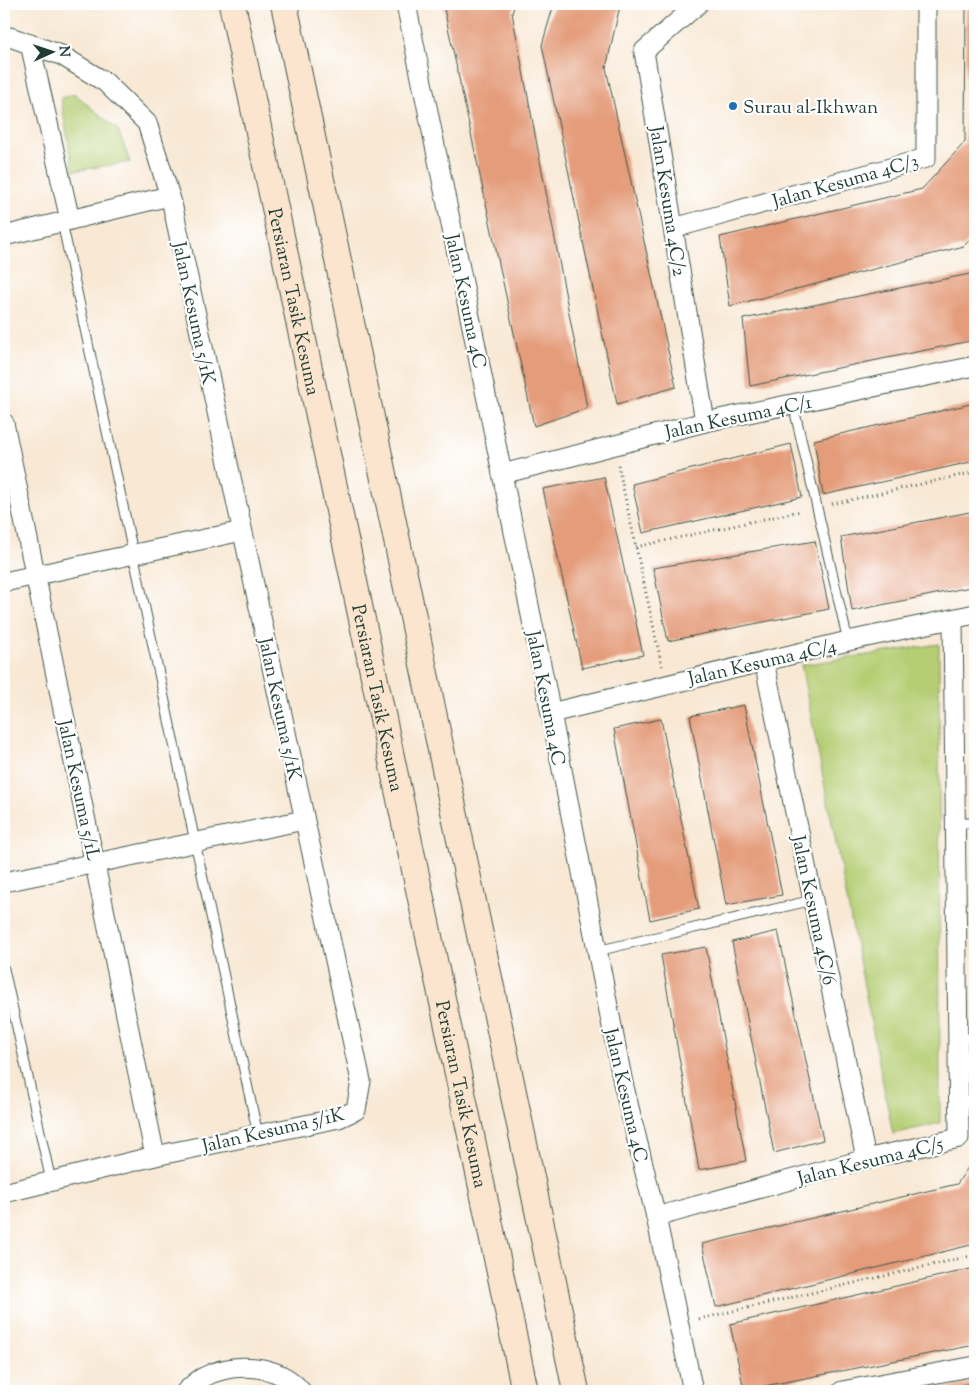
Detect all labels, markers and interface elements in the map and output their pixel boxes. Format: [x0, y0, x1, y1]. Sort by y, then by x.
north arrow [28, 28, 78, 78]
text: N [53, 45, 73, 58]
place label: Surau al-Ikhwan [743, 95, 878, 122]
marker: Surau al-Ikhwan [727, 100, 739, 112]
street label: Jalan Kesuma 4C/2 [641, 123, 692, 278]
street label: Jalan Kesuma 4C/3 [769, 149, 922, 216]
street label: Persiaran Tasik Kesuma [259, 206, 325, 398]
street label: Jalan Kesuma 4C [437, 231, 492, 371]
street label: Jalan Kesuma 5/1K [164, 239, 221, 388]
street label: Jalan Kesuma 4C/1 [662, 390, 815, 447]
street label: Persiaran Tasik Kesuma [343, 602, 409, 795]
street label: Jalan Kesuma 4C [518, 628, 571, 768]
street label: Jalan Kesuma 4C/4 [685, 633, 840, 694]
street label: Jalan Kesuma 5/1K [250, 635, 307, 784]
street label: Jalan Kesuma 5/1L [49, 717, 106, 864]
street label: Jalan Kesuma 4C/6 [783, 832, 842, 988]
street label: Persiaran Tasik Kesuma [427, 998, 493, 1191]
street label: Jalan Kesuma 4C [596, 1025, 653, 1165]
street label: Jalan Kesuma 5/1K [199, 1102, 348, 1161]
street label: Jalan Kesuma 4C/5 [794, 1131, 947, 1194]

